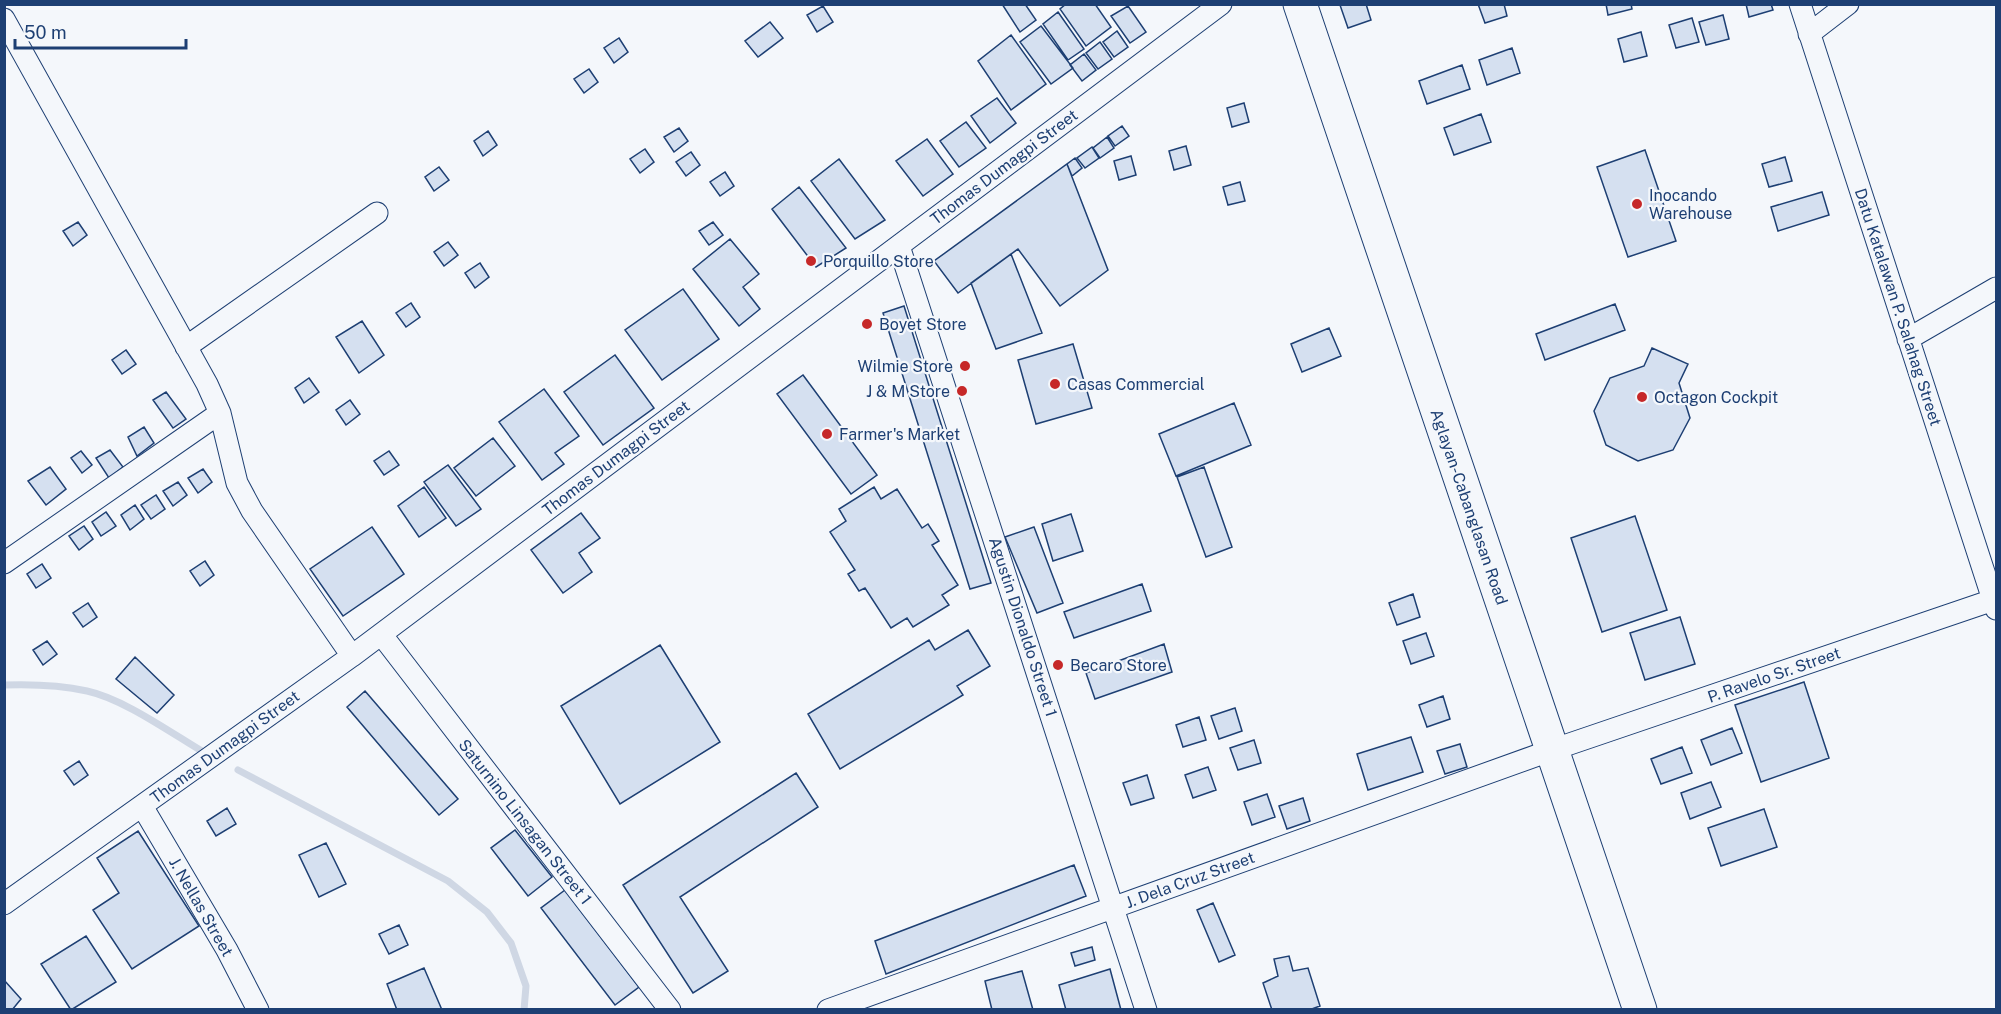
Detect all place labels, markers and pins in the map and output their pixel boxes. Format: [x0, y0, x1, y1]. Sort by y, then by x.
place label: Inocando Warehouse [1649, 186, 1732, 223]
marker: Inocando Warehouse [1630, 197, 1644, 211]
place label: Porquillo Store [823, 252, 934, 271]
marker: Porquillo Store [804, 254, 818, 268]
place label: Boyet Store [879, 315, 967, 334]
marker: Boyet Store [860, 317, 874, 331]
place label: Wilmie Store [858, 357, 953, 376]
marker: Wilmie Store [958, 359, 972, 373]
place label: Casas Commercial [1067, 375, 1205, 394]
marker: Casas Commercial [1048, 377, 1062, 391]
place label: J & M Store [866, 382, 950, 401]
marker: J & M Store [955, 384, 969, 398]
place label: Octagon Cockpit [1654, 388, 1778, 407]
marker: Octagon Cockpit [1635, 390, 1649, 404]
place label: Farmer's Market [839, 425, 960, 444]
marker: Farmer's Market [820, 427, 834, 441]
place label: Becaro Store [1070, 656, 1167, 675]
marker: Becaro Store [1051, 658, 1065, 672]

